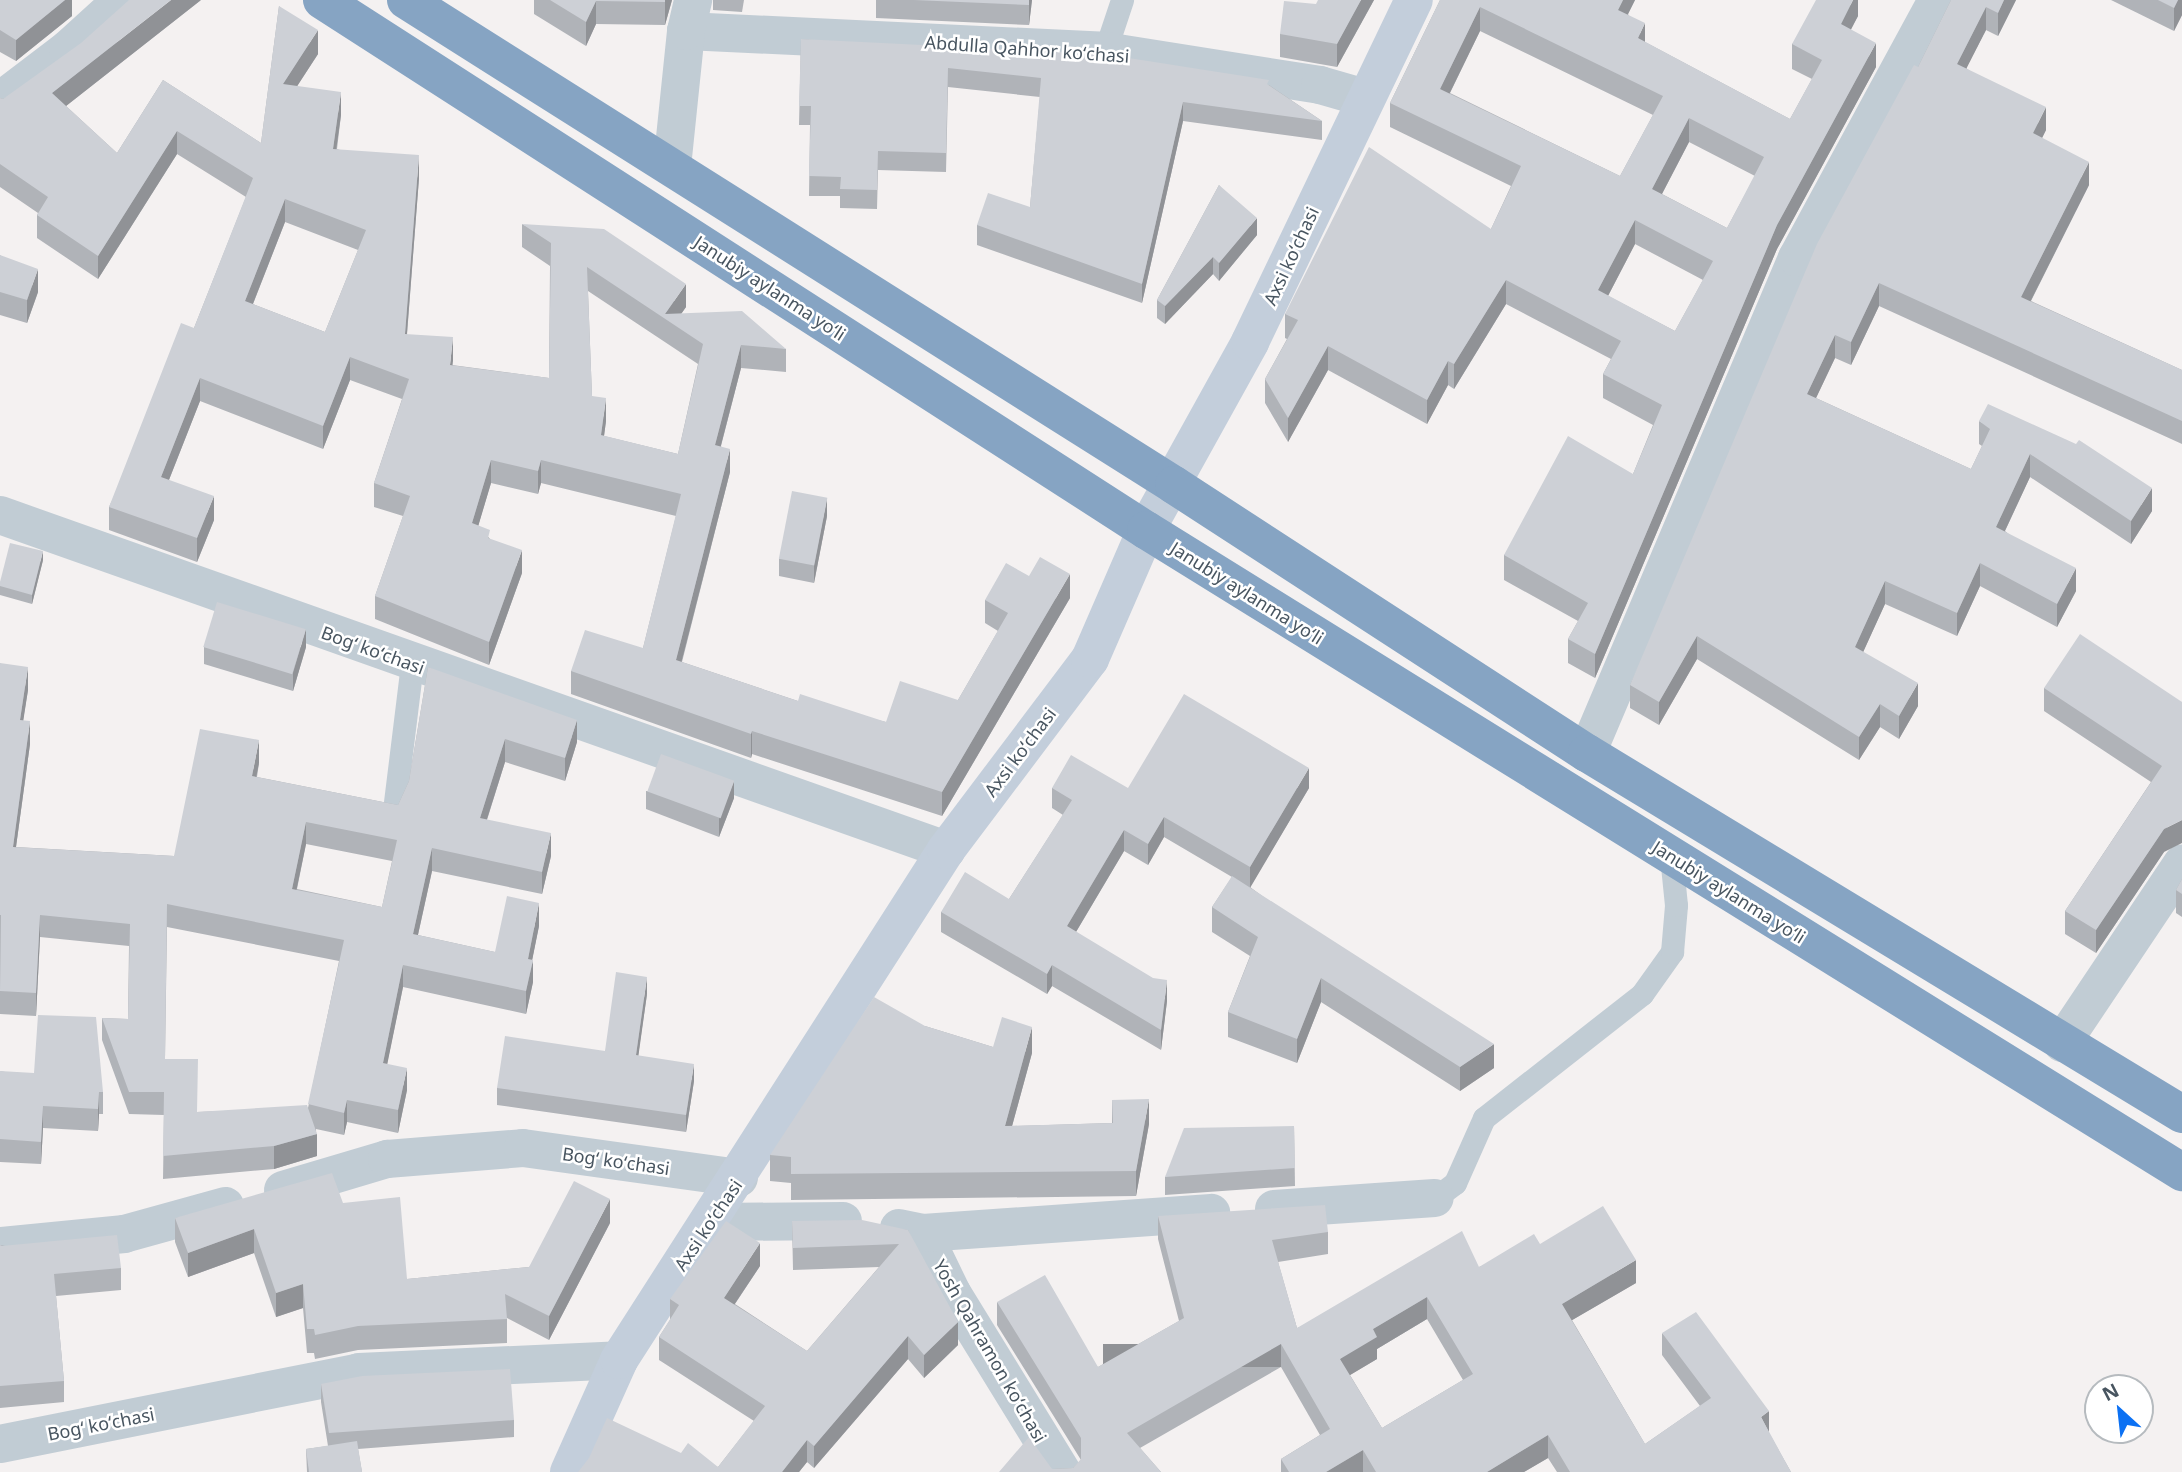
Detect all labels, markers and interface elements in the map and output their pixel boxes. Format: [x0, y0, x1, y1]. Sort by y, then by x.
street label: Abdulla Qahhor koʻchasi [924, 31, 1130, 67]
street label: Axsi koʻchasi [1259, 204, 1323, 308]
street label: Janubiy aylanma yoʻli [690, 231, 850, 345]
street label: Janubiy aylanma yoʻli [1167, 537, 1327, 649]
street label: Bogʻ koʻchasi [318, 621, 428, 679]
street label: Axsi koʻchasi [980, 703, 1060, 801]
street label: Janubiy aylanma yoʻli [1649, 836, 1809, 948]
street label: Bogʻ koʻchasi [561, 1143, 671, 1179]
street label: Axsi koʻchasi [669, 1175, 747, 1275]
street label: Yosh Qahramon koʻchasi [929, 1256, 1051, 1446]
north arrow [2084, 1374, 2154, 1444]
text: N [2098, 1377, 2123, 1407]
street label: Bogʻ koʻchasi [46, 1403, 156, 1445]

